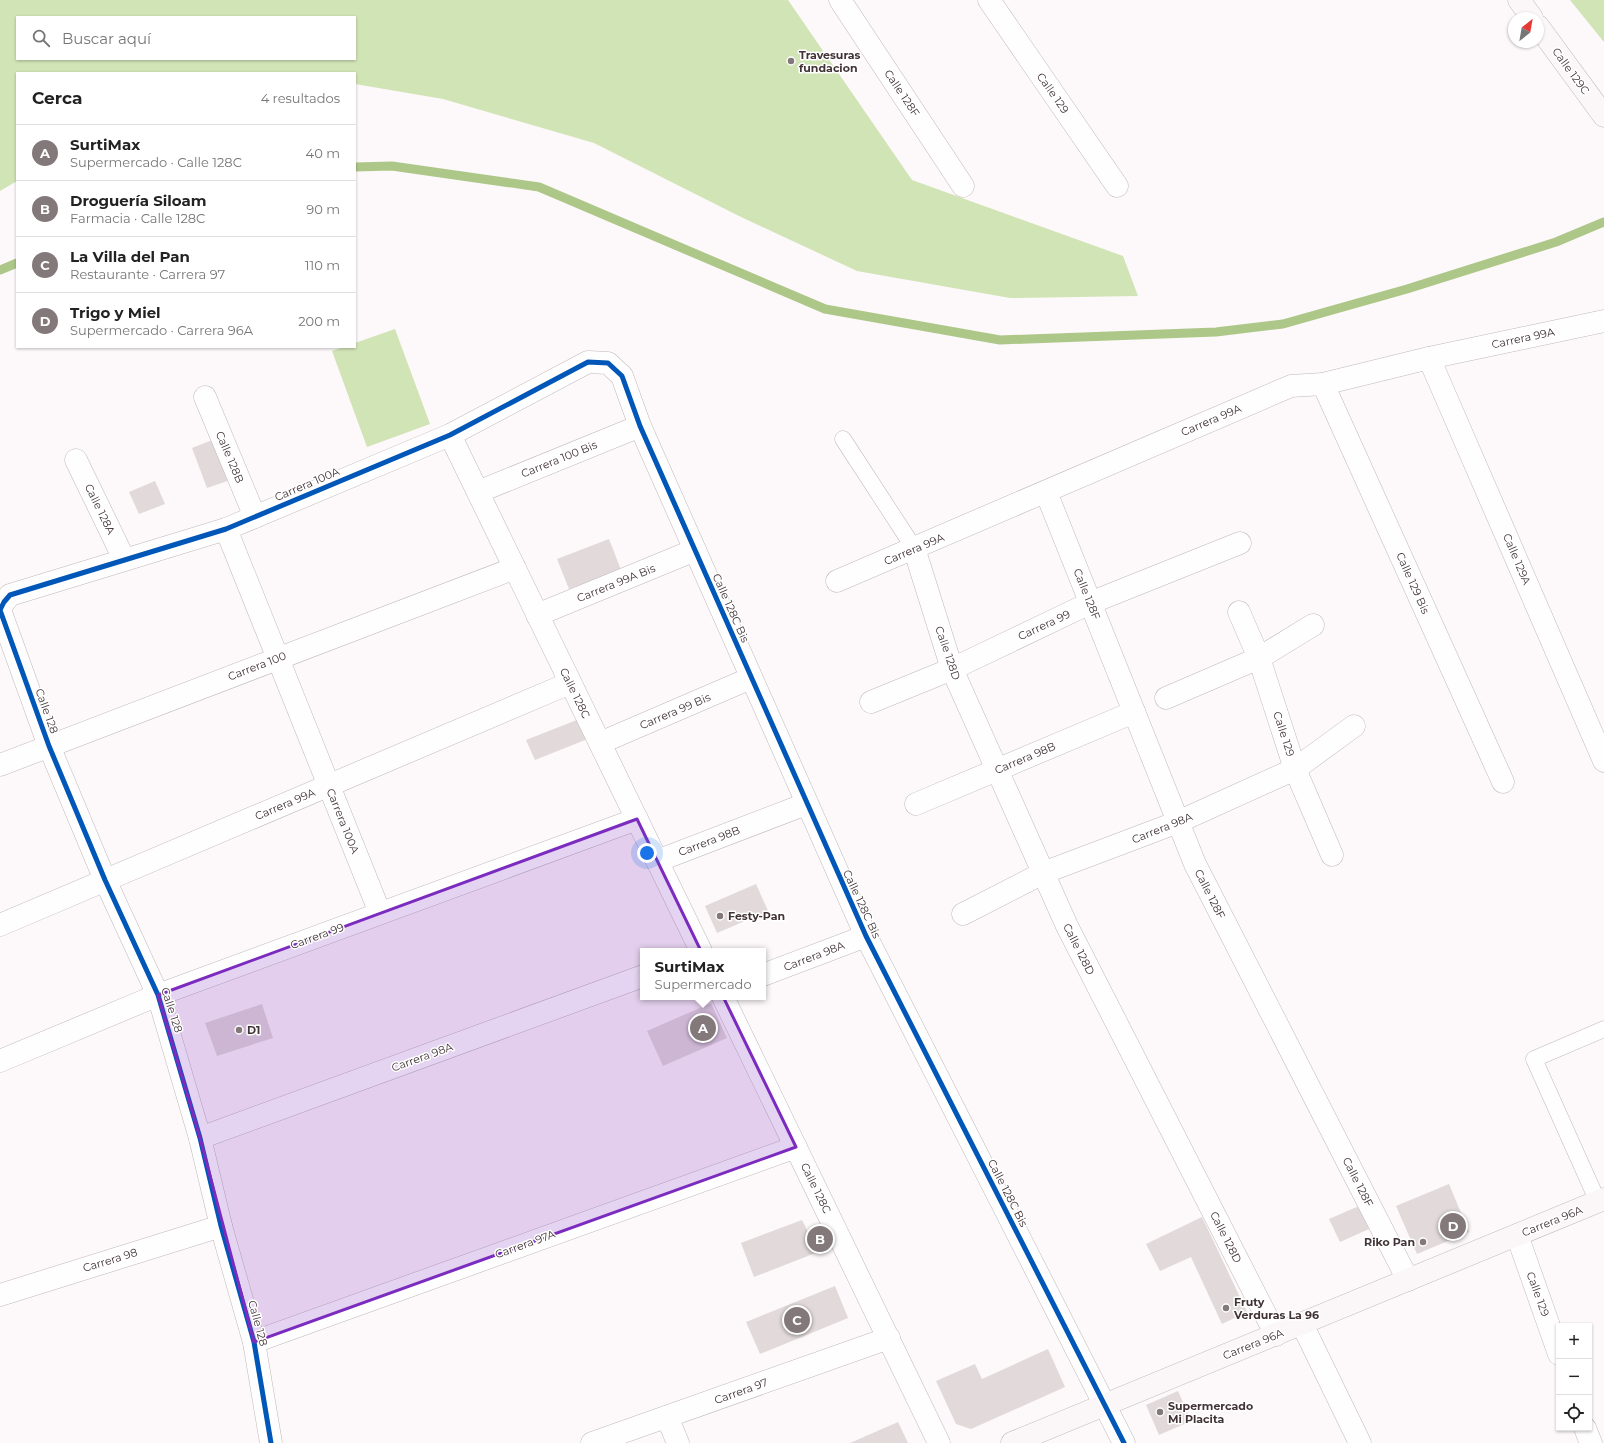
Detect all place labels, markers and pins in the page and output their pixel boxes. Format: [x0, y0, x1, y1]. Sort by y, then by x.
place label: Travesuras fundacion [799, 48, 861, 75]
marker: Travesuras fundacion [786, 56, 796, 66]
place label: Festy-Pan [728, 909, 785, 923]
marker: Festy-Pan [715, 911, 725, 921]
pin: A [690, 1013, 716, 1043]
place label: D1 [247, 1023, 260, 1037]
marker: D1 [234, 1025, 244, 1035]
pin: D [1440, 1211, 1466, 1241]
pin: B [807, 1224, 833, 1254]
place label: Riko Pan [1364, 1235, 1415, 1249]
marker: Riko Pan [1418, 1237, 1428, 1247]
place label: Fruty Verduras La 96 [1233, 1295, 1319, 1322]
marker: Fruty Verduras La 96 [1221, 1303, 1231, 1313]
pin: C [784, 1305, 810, 1335]
place label: Supermercado Mi Placita [1168, 1399, 1253, 1426]
marker: Supermercado Mi Placita [1155, 1407, 1165, 1417]

